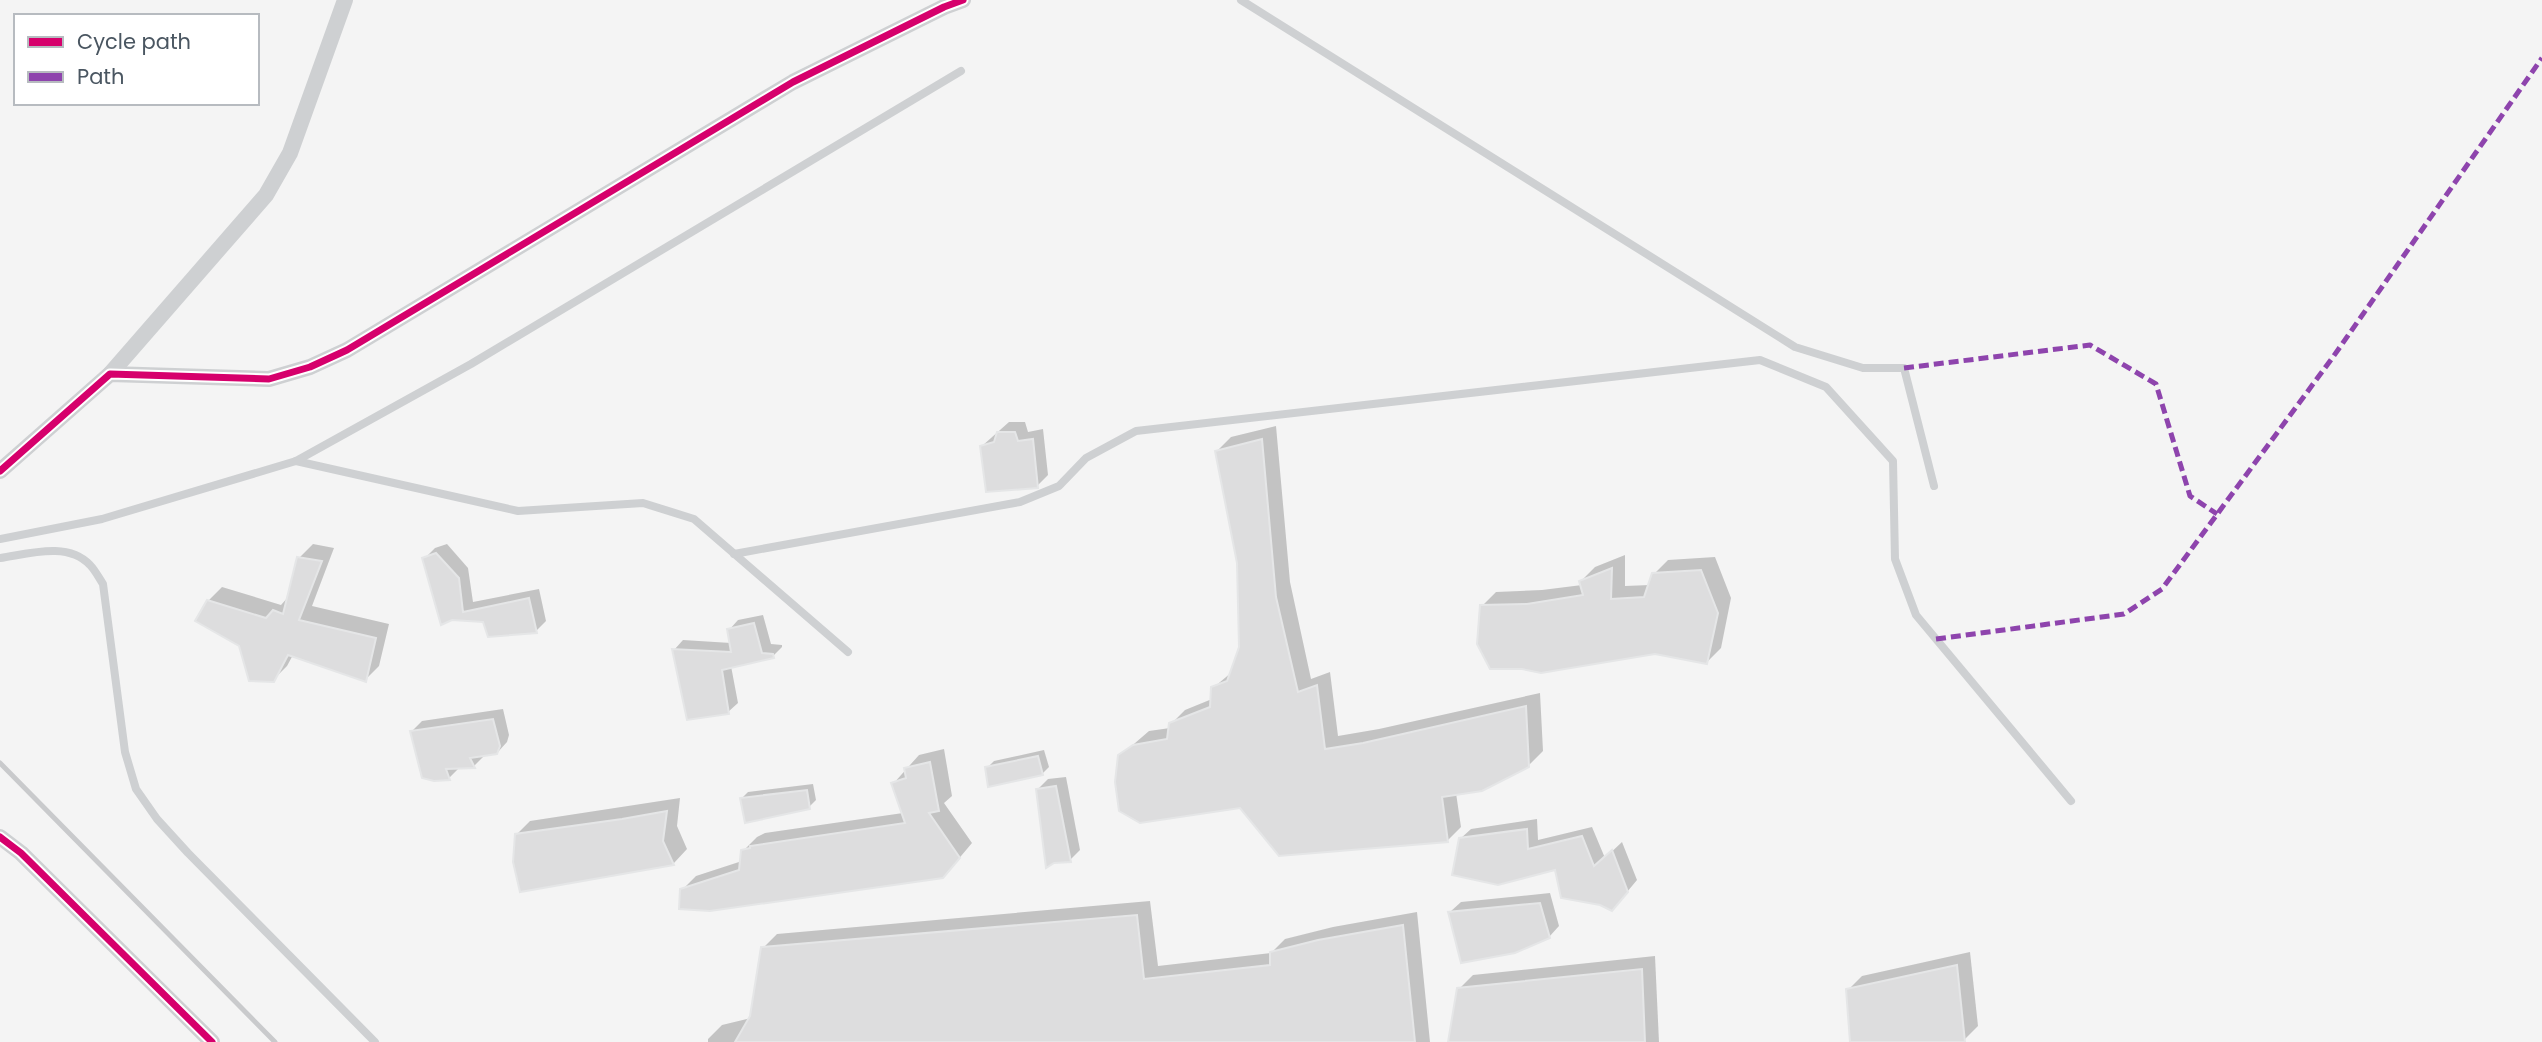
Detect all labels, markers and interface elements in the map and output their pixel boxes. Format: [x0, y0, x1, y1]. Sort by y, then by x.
legend [14, 14, 259, 105]
text: Cycle path [77, 27, 191, 56]
text: Path [77, 62, 124, 91]

